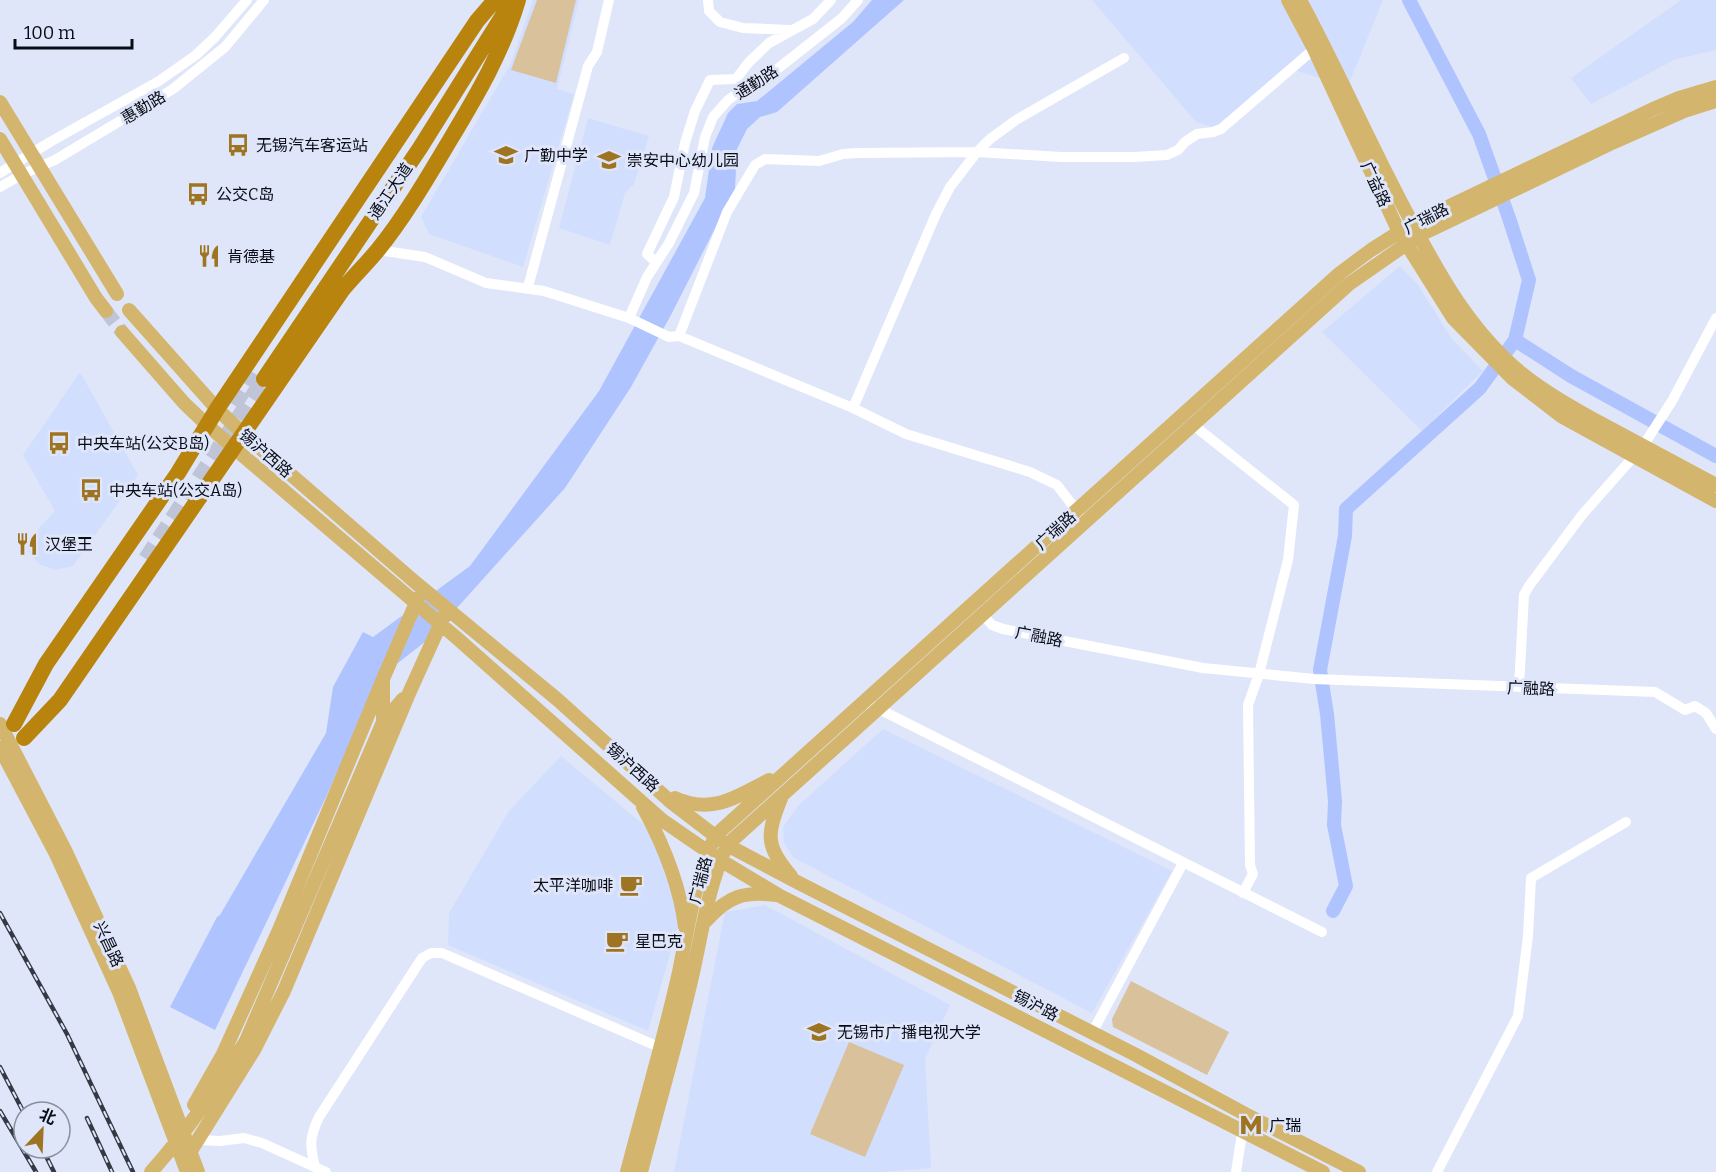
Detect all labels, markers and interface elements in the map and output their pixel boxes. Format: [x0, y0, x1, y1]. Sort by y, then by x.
scale bar [15, 12, 132, 50]
text: 100 m [24, 22, 75, 44]
street label: 通勤路 [731, 61, 782, 103]
street label: 惠勤路 [118, 87, 169, 128]
bus stop icon: 无锡汽车客运站 [225, 132, 251, 158]
place label: 无锡汽车客运站 [256, 136, 368, 155]
school or university icon: 广勤中学 [493, 142, 519, 168]
place label: 广勤中学 [524, 146, 588, 165]
school or university icon: 崇安中心幼儿园 [596, 147, 622, 173]
place label: 崇安中心幼儿园 [627, 151, 739, 170]
street label: 广益路 [1357, 158, 1394, 210]
street label: 通江大道 [365, 159, 416, 223]
bus stop icon: 公交C岛 [185, 181, 211, 207]
place label: 公交C岛 [216, 185, 274, 204]
street label: 广瑞路 [1401, 199, 1452, 238]
restaurant icon: 肯德基 [196, 243, 222, 269]
place label: 肯德基 [227, 247, 275, 266]
street label: 锡沪西路 [235, 425, 296, 482]
bus stop icon: 中央车站(公交B岛) [46, 430, 72, 456]
place label: 中央车站(公交B岛) [77, 434, 209, 453]
bus stop icon: 中央车站(公交A岛) [78, 477, 104, 503]
place label: 中央车站(公交A岛) [109, 481, 242, 500]
street label: 广瑞路 [1031, 507, 1080, 553]
restaurant icon: 汉堡王 [14, 531, 40, 557]
place label: 汉堡王 [45, 535, 93, 554]
street label: 广融路 [1014, 623, 1064, 650]
street label: 广融路 [1507, 678, 1555, 699]
street label: 锡沪西路 [603, 739, 663, 796]
street label: 广瑞路 [685, 854, 716, 906]
cafe icon: 太平洋咖啡 [618, 872, 644, 898]
place label: 太平洋咖啡 [533, 876, 613, 895]
street label: 兴昌路 [90, 918, 127, 970]
cafe icon: 星巴克 [604, 928, 630, 954]
place label: 星巴克 [635, 932, 683, 951]
street label: 锡沪路 [1010, 986, 1061, 1025]
school or university icon: 无锡市广播电视大学 [806, 1019, 832, 1045]
place label: 无锡市广播电视大学 [837, 1023, 981, 1042]
north arrow [12, 1100, 72, 1160]
text: 北 [37, 1105, 59, 1129]
metro station icon: 广瑞 [1238, 1112, 1264, 1138]
place label: 广瑞 [1269, 1116, 1301, 1135]

